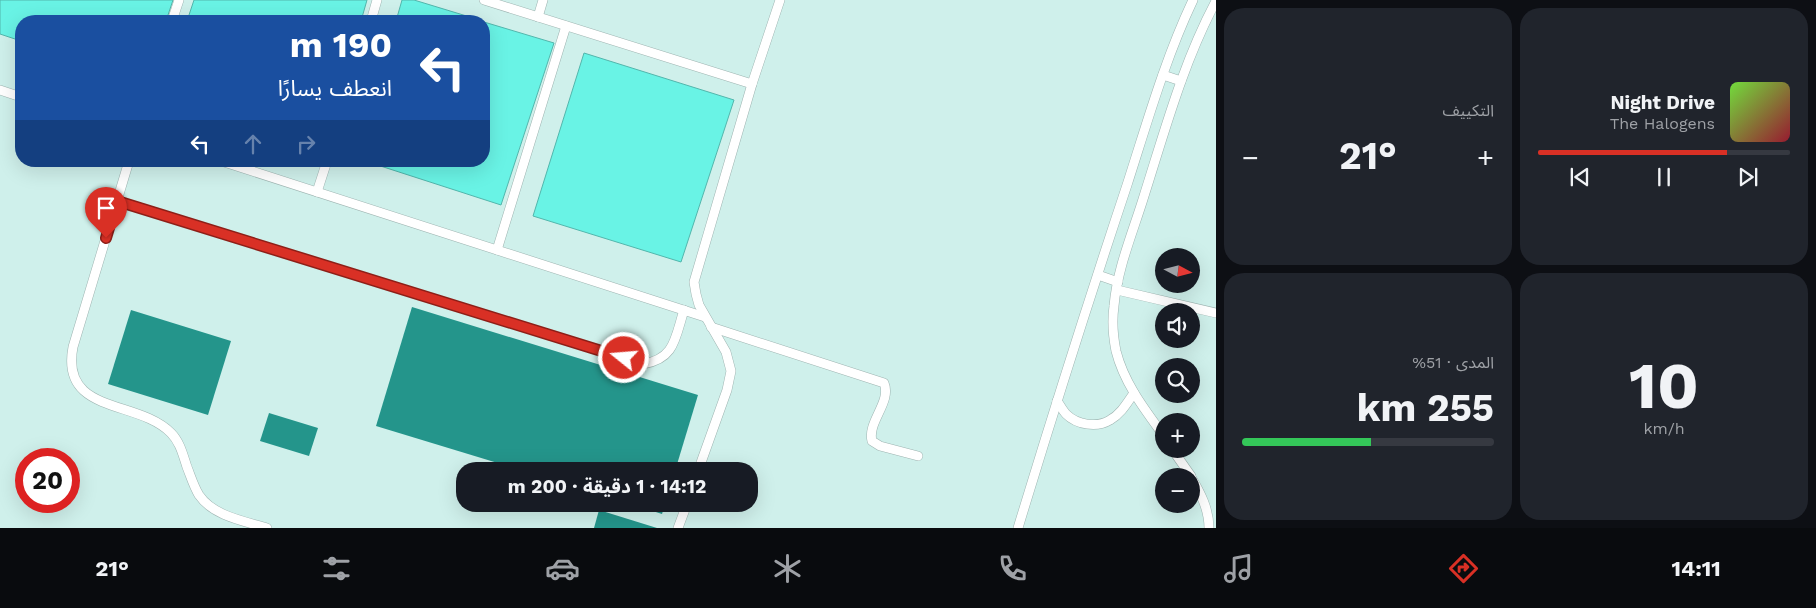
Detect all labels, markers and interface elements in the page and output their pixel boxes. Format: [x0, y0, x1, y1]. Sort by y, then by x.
text: 190 m [290, 24, 392, 66]
icon: left [410, 35, 475, 100]
text: انعطف يسارًا [278, 76, 392, 101]
text: Night Drive [1610, 91, 1715, 114]
text: التكييف [1442, 101, 1494, 120]
text: The Halogens [1610, 114, 1715, 133]
icon: left [186, 130, 214, 158]
icon: ahead [239, 130, 267, 158]
icon: right [292, 130, 320, 158]
text: 21° [1339, 134, 1397, 178]
text: − [1242, 141, 1259, 174]
text: + [1477, 141, 1494, 174]
icon: previous [1566, 163, 1594, 191]
icon: pause [1650, 163, 1678, 191]
icon: next [1734, 163, 1762, 191]
pin [85, 187, 127, 238]
icon: arrive [92, 194, 120, 222]
north arrow [1155, 248, 1200, 292]
map controls [1155, 248, 1200, 513]
button: sound [1155, 303, 1200, 348]
position arrow [597, 331, 649, 383]
text: 10 [1629, 348, 1699, 424]
text: المدى · 51% [1412, 353, 1494, 372]
button: search [1155, 358, 1200, 403]
text: 255 km [1357, 386, 1494, 430]
button: + [1155, 413, 1200, 458]
text: km/h [1643, 419, 1685, 438]
speed limit sign: 20 [15, 448, 80, 513]
button: − [1155, 468, 1200, 513]
text: 14:12 · 1 دقيقة · 200 m [508, 475, 706, 498]
icon: filters [319, 551, 354, 586]
icon: car [545, 551, 580, 586]
icon: climate [770, 551, 805, 586]
icon: phone [995, 551, 1030, 586]
icon: music [1221, 551, 1256, 586]
icon: directions [1446, 551, 1481, 586]
text: 21° [95, 556, 129, 581]
text: 14:11 [1672, 556, 1721, 581]

